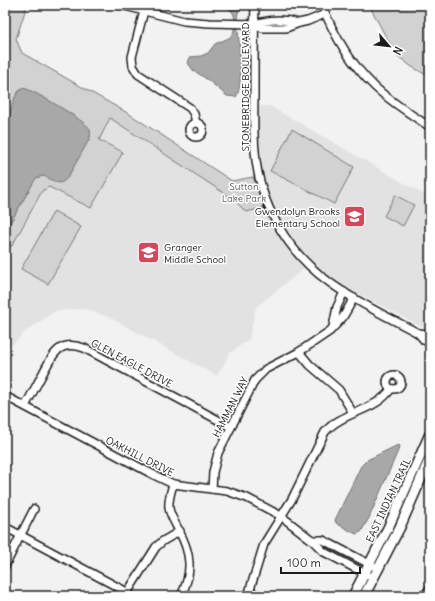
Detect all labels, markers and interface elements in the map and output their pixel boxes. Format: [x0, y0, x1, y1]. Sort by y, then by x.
street label: STONEBRIDGE BOULEVARD [239, 22, 252, 152]
north arrow [369, 26, 409, 66]
text: N [390, 44, 406, 57]
park label: Sutton Lake Park [222, 180, 266, 205]
school or university icon: Gwendolyn Brooks Elementary School [342, 204, 368, 230]
place label: Gwendolyn Brooks Elementary School [255, 205, 340, 230]
school or university icon: Granger Middle School [135, 240, 161, 266]
place label: Granger Middle School [164, 241, 226, 266]
street label: GLEN EAGLE DRIVE [89, 336, 175, 391]
street label: HAMMAN WAY [210, 374, 251, 440]
street label: OAKHILL DRIVE [103, 434, 176, 479]
street label: EAST INDIAN TRAIL [363, 455, 414, 544]
scale bar [281, 549, 360, 575]
text: 100 m [287, 555, 321, 570]

